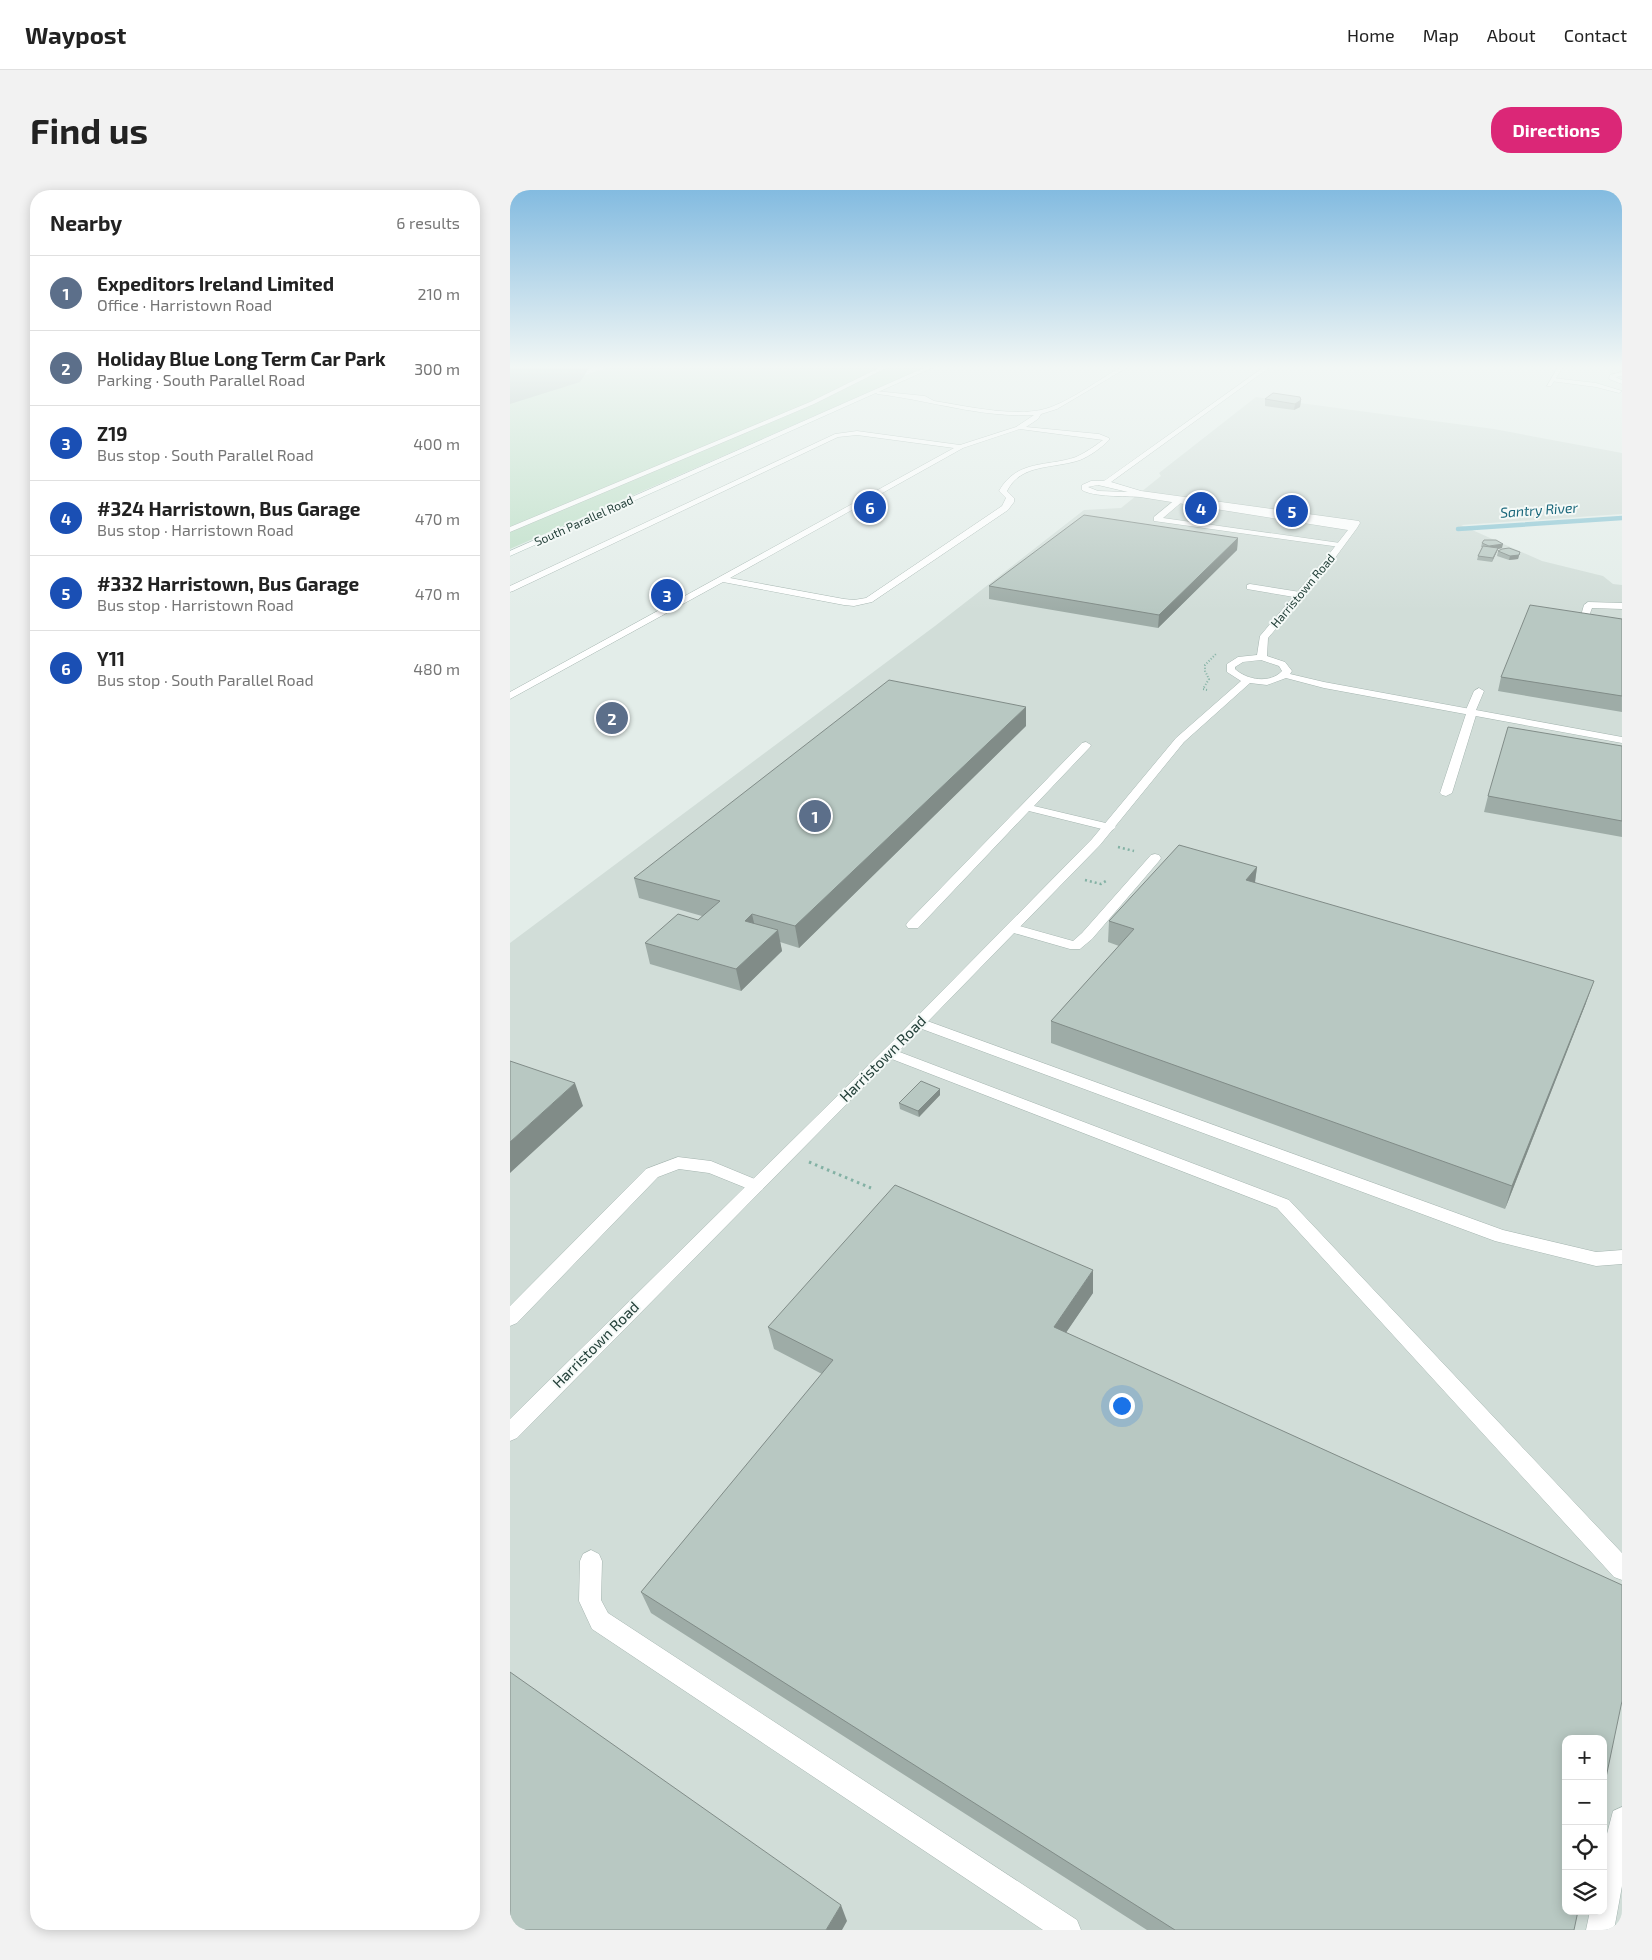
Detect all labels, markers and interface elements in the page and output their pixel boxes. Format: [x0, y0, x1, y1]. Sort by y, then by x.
text: Waypost [25, 20, 126, 49]
text: Home [1347, 24, 1395, 46]
text: Map [1423, 24, 1459, 46]
text: About [1487, 24, 1536, 46]
text: Contact [1564, 24, 1627, 46]
button: Directions [1491, 107, 1622, 153]
text: Find us [30, 109, 148, 151]
text: Nearby [50, 210, 122, 235]
text: 6 results [396, 213, 460, 232]
text: Expeditors Ireland Limited [97, 272, 334, 295]
text: 1 [63, 284, 69, 303]
text: 210 m [417, 284, 460, 303]
text: Office · Harristown Road [97, 295, 272, 314]
text: Holiday Blue Long Term Car Park [97, 347, 386, 370]
text: 2 [61, 359, 71, 378]
text: 300 m [414, 359, 460, 378]
text: Parking · South Parallel Road [97, 370, 305, 389]
text: Z19 [97, 422, 128, 445]
text: 3 [61, 434, 71, 453]
text: 400 m [413, 434, 460, 453]
text: Bus stop · South Parallel Road [97, 445, 314, 464]
pin: 6 [854, 488, 886, 526]
pin: 4 [1185, 489, 1217, 527]
street label: South Parallel Road [532, 492, 635, 548]
pin: 5 [1276, 492, 1308, 530]
text: #324 Harristown, Bus Garage [97, 497, 361, 520]
water label: Santry River [1499, 498, 1579, 521]
text: 4 [61, 509, 71, 528]
text: 470 m [415, 509, 460, 528]
text: Bus stop · Harristown Road [97, 520, 294, 539]
street label: Harristown Road [1267, 551, 1337, 630]
text: #332 Harristown, Bus Garage [97, 572, 359, 595]
pin: 3 [651, 576, 683, 614]
text: 5 [62, 584, 70, 603]
text: 470 m [415, 584, 460, 603]
text: Bus stop · Harristown Road [97, 595, 294, 614]
text: Y11 [97, 647, 125, 670]
text: 6 [61, 659, 71, 678]
text: 480 m [413, 659, 460, 678]
text: Bus stop · South Parallel Road [97, 670, 314, 689]
pin: 2 [596, 699, 628, 737]
pin: 1 [799, 797, 831, 835]
street label: Harristown Road [835, 1011, 929, 1105]
street label: Harristown Road [548, 1297, 642, 1391]
your location [1109, 1393, 1135, 1419]
map controls [1562, 1735, 1607, 1915]
button: + [1562, 1735, 1607, 1780]
button: − [1562, 1780, 1607, 1825]
button: locate [1562, 1825, 1607, 1870]
button: layers [1562, 1870, 1607, 1915]

